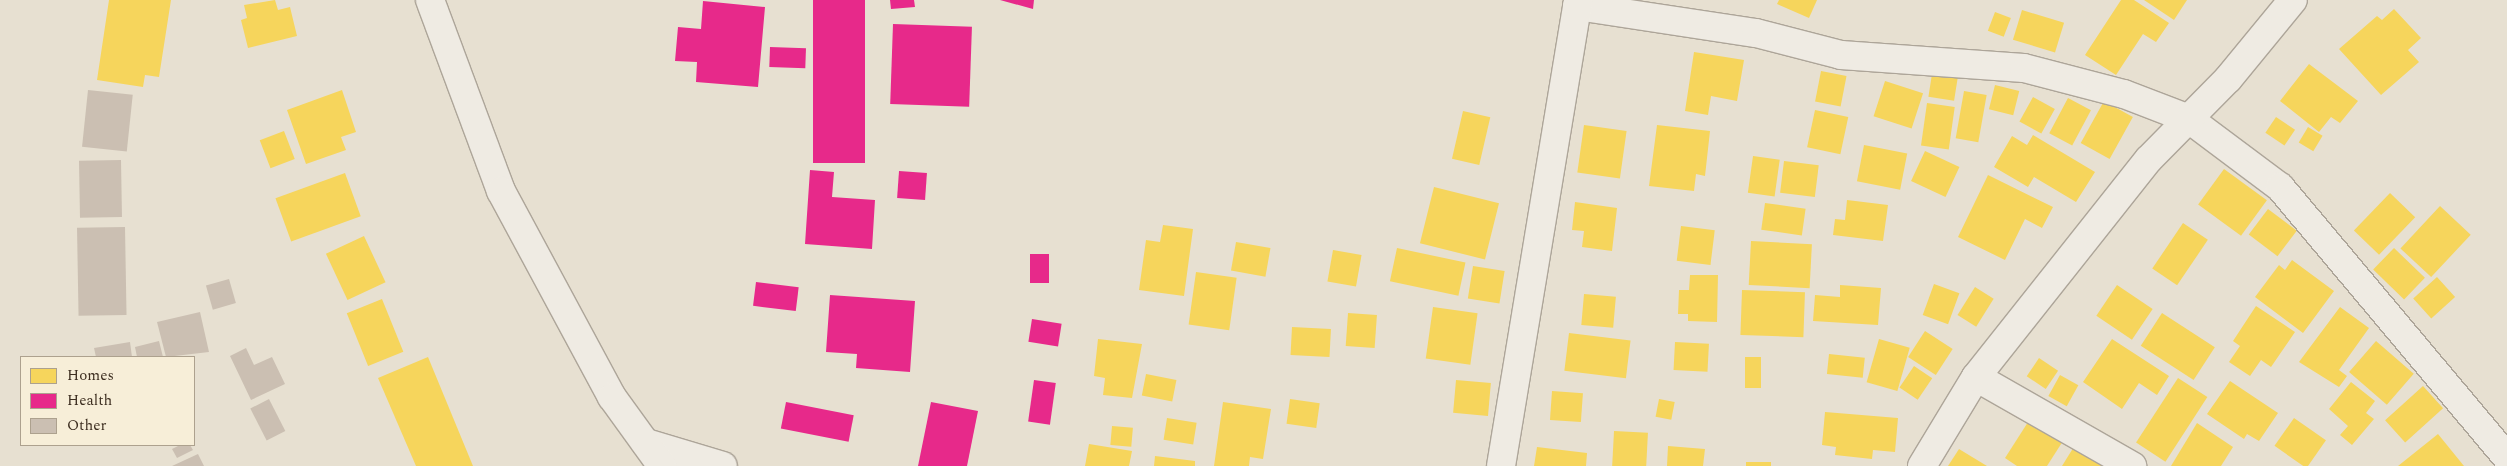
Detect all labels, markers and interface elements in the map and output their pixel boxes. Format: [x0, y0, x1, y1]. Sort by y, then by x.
legend [20, 356, 195, 446]
text: Homes [67, 364, 114, 387]
text: Health [67, 389, 112, 412]
text: Other [67, 414, 106, 437]

